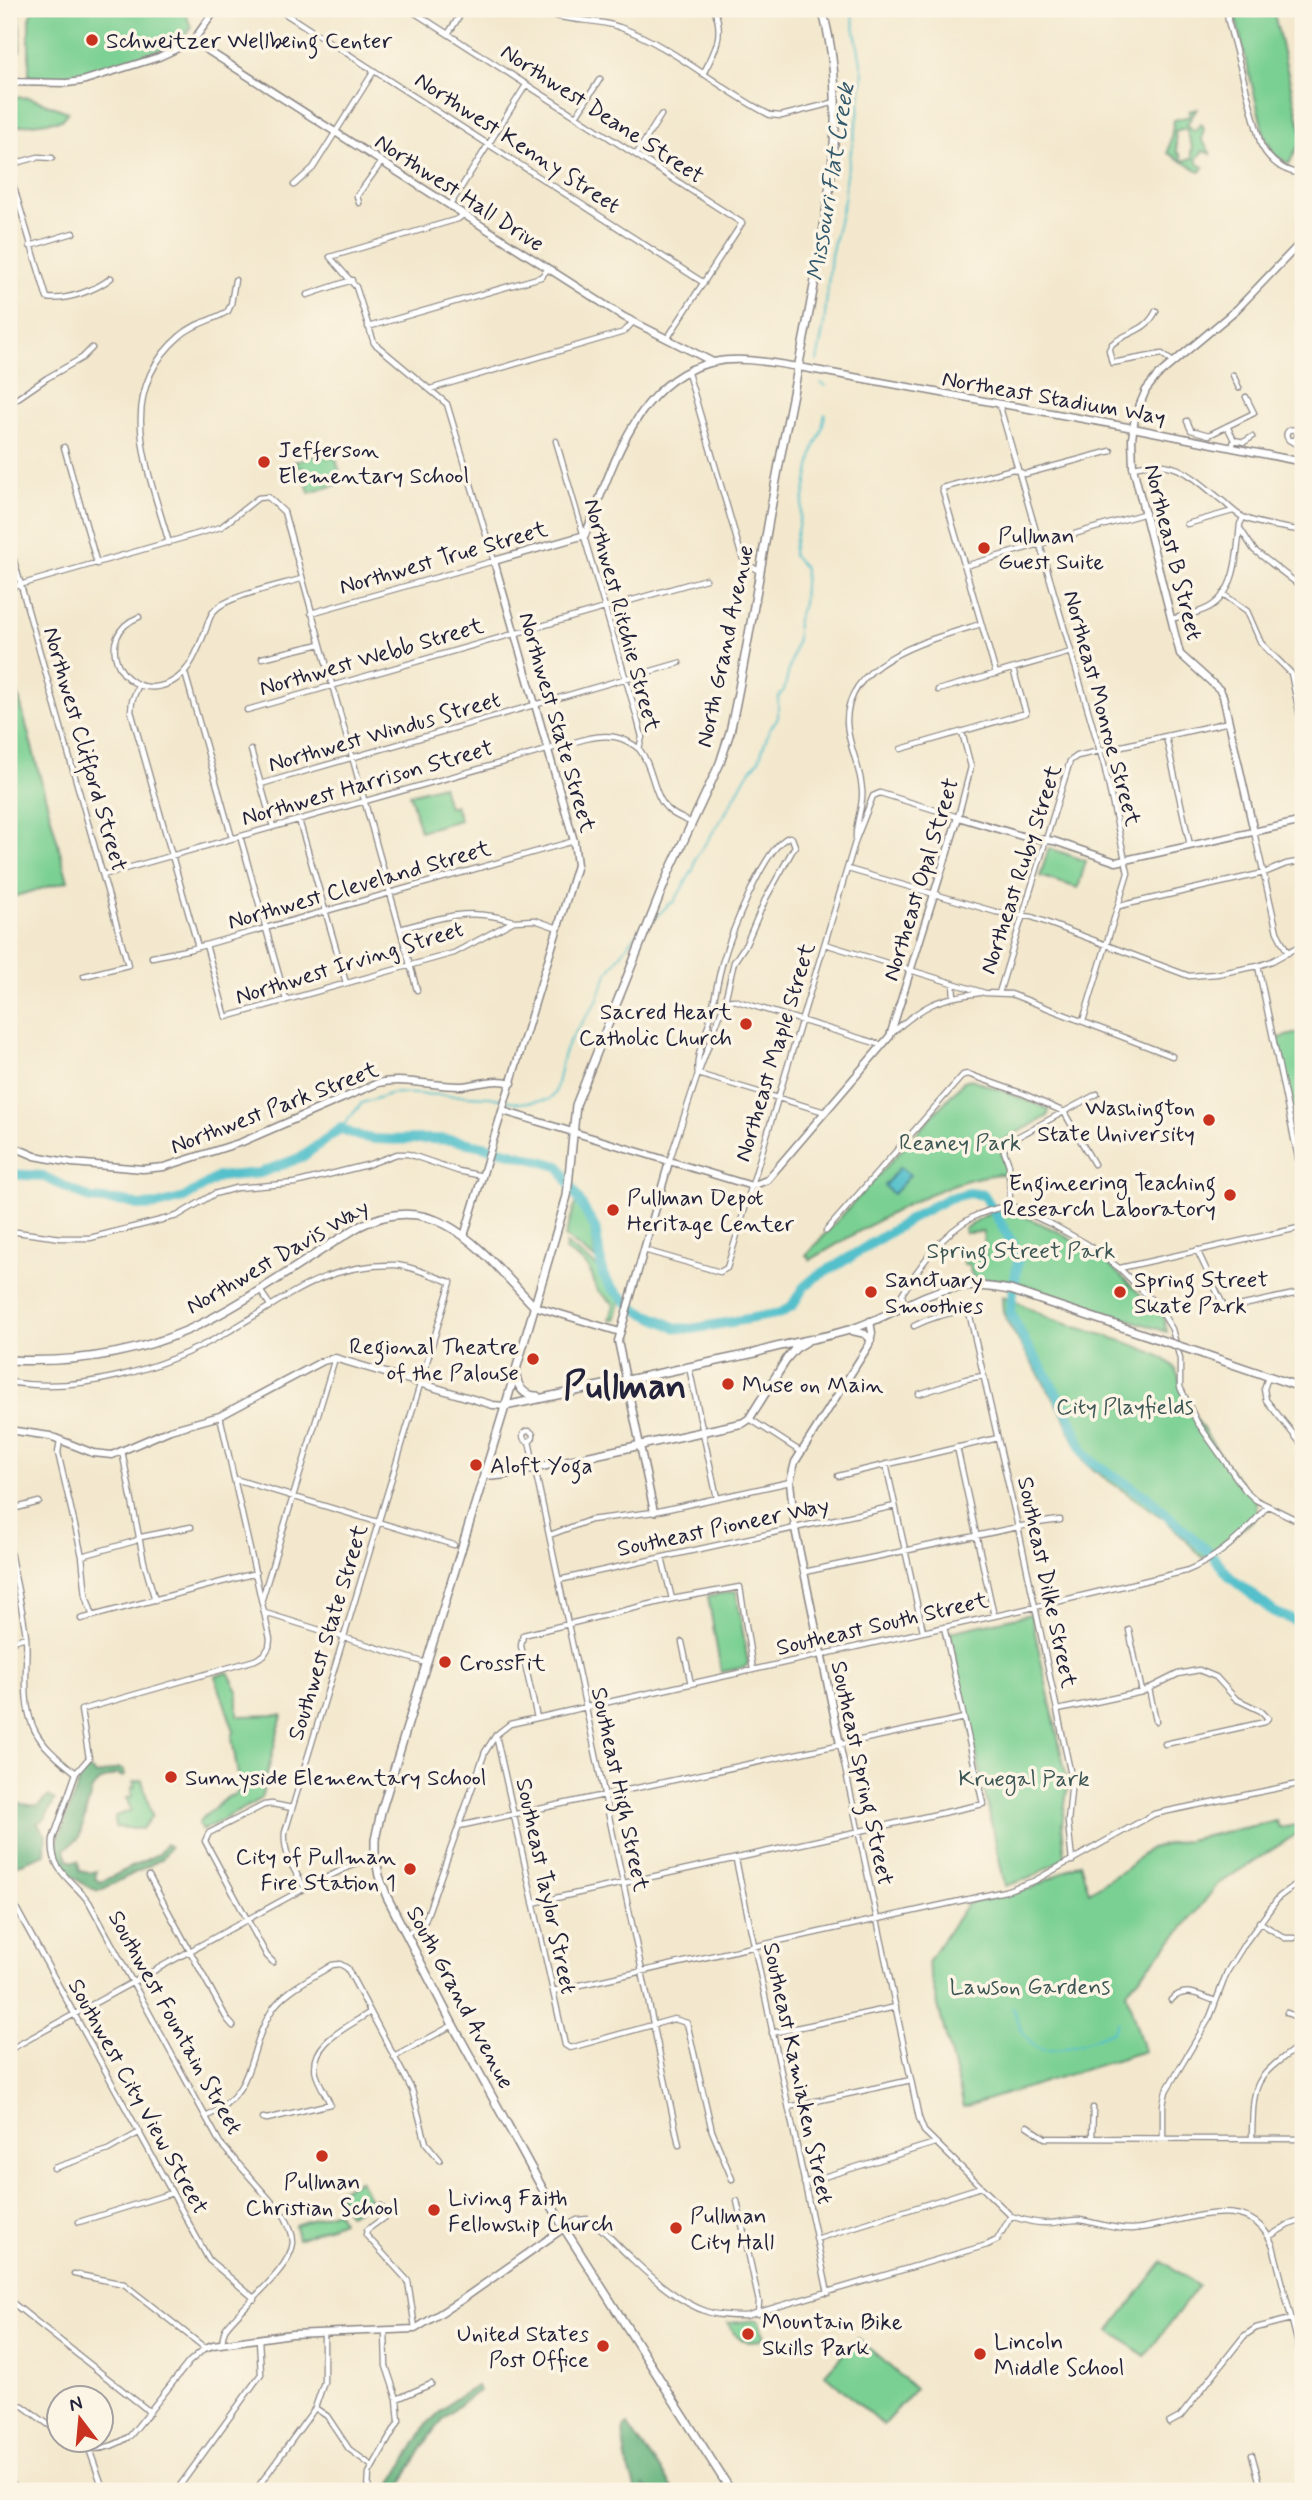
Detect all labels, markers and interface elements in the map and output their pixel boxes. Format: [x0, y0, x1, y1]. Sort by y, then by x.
place label: Schweitzer Wellbeing Center [106, 27, 392, 59]
marker: Schweitzer Wellbeing Center [84, 32, 100, 48]
street label: Northwest Deane Street [494, 38, 710, 192]
street label: Northwest Kenny Street [408, 66, 625, 221]
water label: Missouri Flat Creek [801, 79, 863, 283]
street label: Northwest Hall Drive [368, 128, 549, 260]
street label: Northeast Stadium Way [939, 365, 1168, 433]
place label: Jefferson Elementary School [278, 436, 469, 492]
marker: Jefferson Elementary School [256, 454, 272, 470]
street label: Northeast B Street [1136, 461, 1208, 644]
street label: Northwest Ritchie Street [576, 496, 667, 736]
street label: Northwest True Street [336, 515, 552, 603]
place label: Pullman Guest Suite [998, 522, 1104, 578]
marker: Pullman Guest Suite [976, 540, 992, 556]
street label: North Grand Avenue [690, 542, 762, 750]
street label: Northeast Monroe Street [1055, 587, 1147, 830]
street label: Northwest State Street [510, 609, 602, 837]
street label: Northwest Webb Street [256, 611, 488, 704]
street label: Northwest Clifford Street [34, 624, 133, 876]
street label: Northwest Windus Street [265, 685, 504, 780]
street label: Northwest Harrison Street [238, 734, 497, 834]
street label: Northeast Ruby Street [974, 761, 1070, 978]
street label: Northeast Opal Street [877, 774, 967, 985]
street label: Northwest Cleveland Street [225, 834, 495, 938]
street label: Northwest Irving Street [232, 915, 467, 1013]
street label: Northeast Maple Street [728, 939, 824, 1166]
place label: Sacred Heart Catholic Church [579, 998, 732, 1054]
marker: Sacred Heart Catholic Church [738, 1016, 754, 1032]
street label: Northwest Park Street [166, 1055, 383, 1162]
place label: Washington State University [1037, 1094, 1195, 1150]
marker: Washington State University [1201, 1112, 1217, 1128]
park label: Reaney Park [899, 1129, 1021, 1159]
place label: Engineering Teaching Research Laboratory [1003, 1169, 1216, 1225]
place label: Pullman Depot Heritage Center [627, 1184, 795, 1240]
marker: Engineering Teaching Research Laboratory [1222, 1187, 1238, 1203]
street label: Northwest Davis Way [181, 1193, 375, 1322]
marker: Pullman Depot Heritage Center [605, 1202, 621, 1218]
park label: Spring Street Park [926, 1237, 1116, 1269]
place label: Sanctuary Smoothies [885, 1266, 983, 1322]
place label: Spring Street Skate Park [1134, 1266, 1268, 1322]
marker: Sanctuary Smoothies [863, 1284, 879, 1300]
marker: Spring Street Skate Park [1112, 1284, 1128, 1300]
place label: Regional Theatre of the Palouse [349, 1333, 519, 1389]
marker: Regional Theatre of the Palouse [525, 1351, 541, 1367]
district label: Pullman [563, 1364, 687, 1412]
place label: Muse on Main [742, 1371, 884, 1401]
marker: Muse on Main [720, 1376, 736, 1392]
park label: City Playfields [1056, 1393, 1194, 1423]
place label: Aloft Yoga [490, 1452, 593, 1484]
marker: Aloft Yoga [468, 1457, 484, 1473]
street label: Southeast Dilke Street [1009, 1474, 1083, 1691]
street label: Southeast Pioneer Way [615, 1491, 832, 1565]
street label: Southwest State Street [282, 1520, 376, 1744]
street label: Southeast South Street [774, 1586, 992, 1664]
place label: CrossFit [459, 1649, 546, 1679]
marker: CrossFit [437, 1654, 453, 1670]
street label: Southeast Spring Street [821, 1658, 900, 1889]
street label: Southeast High Street [581, 1685, 655, 1895]
place label: Sunnyside Elementary School [185, 1764, 487, 1794]
park label: Kruegal Park [958, 1765, 1090, 1797]
marker: Sunnyside Elementary School [163, 1769, 179, 1785]
street label: Southeast Taylor Street [508, 1776, 583, 1997]
place label: City of Pullman Fire Station 1 [236, 1843, 396, 1899]
marker: City of Pullman Fire Station 1 [402, 1861, 418, 1877]
street label: South Grand Avenue [398, 1901, 520, 2095]
street label: Southwest Fountain Street [100, 1905, 248, 2140]
street label: Southeast Kamiaken Street [755, 1940, 839, 2207]
park label: Lawson Gardens [950, 1973, 1110, 2003]
street label: Southwest City View Street [60, 1974, 215, 2220]
marker: Pullman Christian School [314, 2148, 330, 2164]
place label: Pullman Christian School [245, 2168, 399, 2224]
place label: Living Faith Fellowship Church [448, 2184, 614, 2240]
marker: Living Faith Fellowship Church [426, 2202, 442, 2218]
place label: Pullman City Hall [690, 2202, 774, 2258]
marker: Pullman City Hall [668, 2220, 684, 2236]
place label: Mountain Bike Skills Park [762, 2308, 903, 2364]
place label: United States Post Office [457, 2320, 589, 2376]
marker: Mountain Bike Skills Park [740, 2326, 756, 2342]
place label: Lincoln Middle School [994, 2328, 1124, 2384]
marker: United States Post Office [595, 2338, 611, 2354]
marker: Lincoln Middle School [972, 2346, 988, 2362]
north arrow [46, 2384, 116, 2454]
text: N [66, 2390, 85, 2418]

